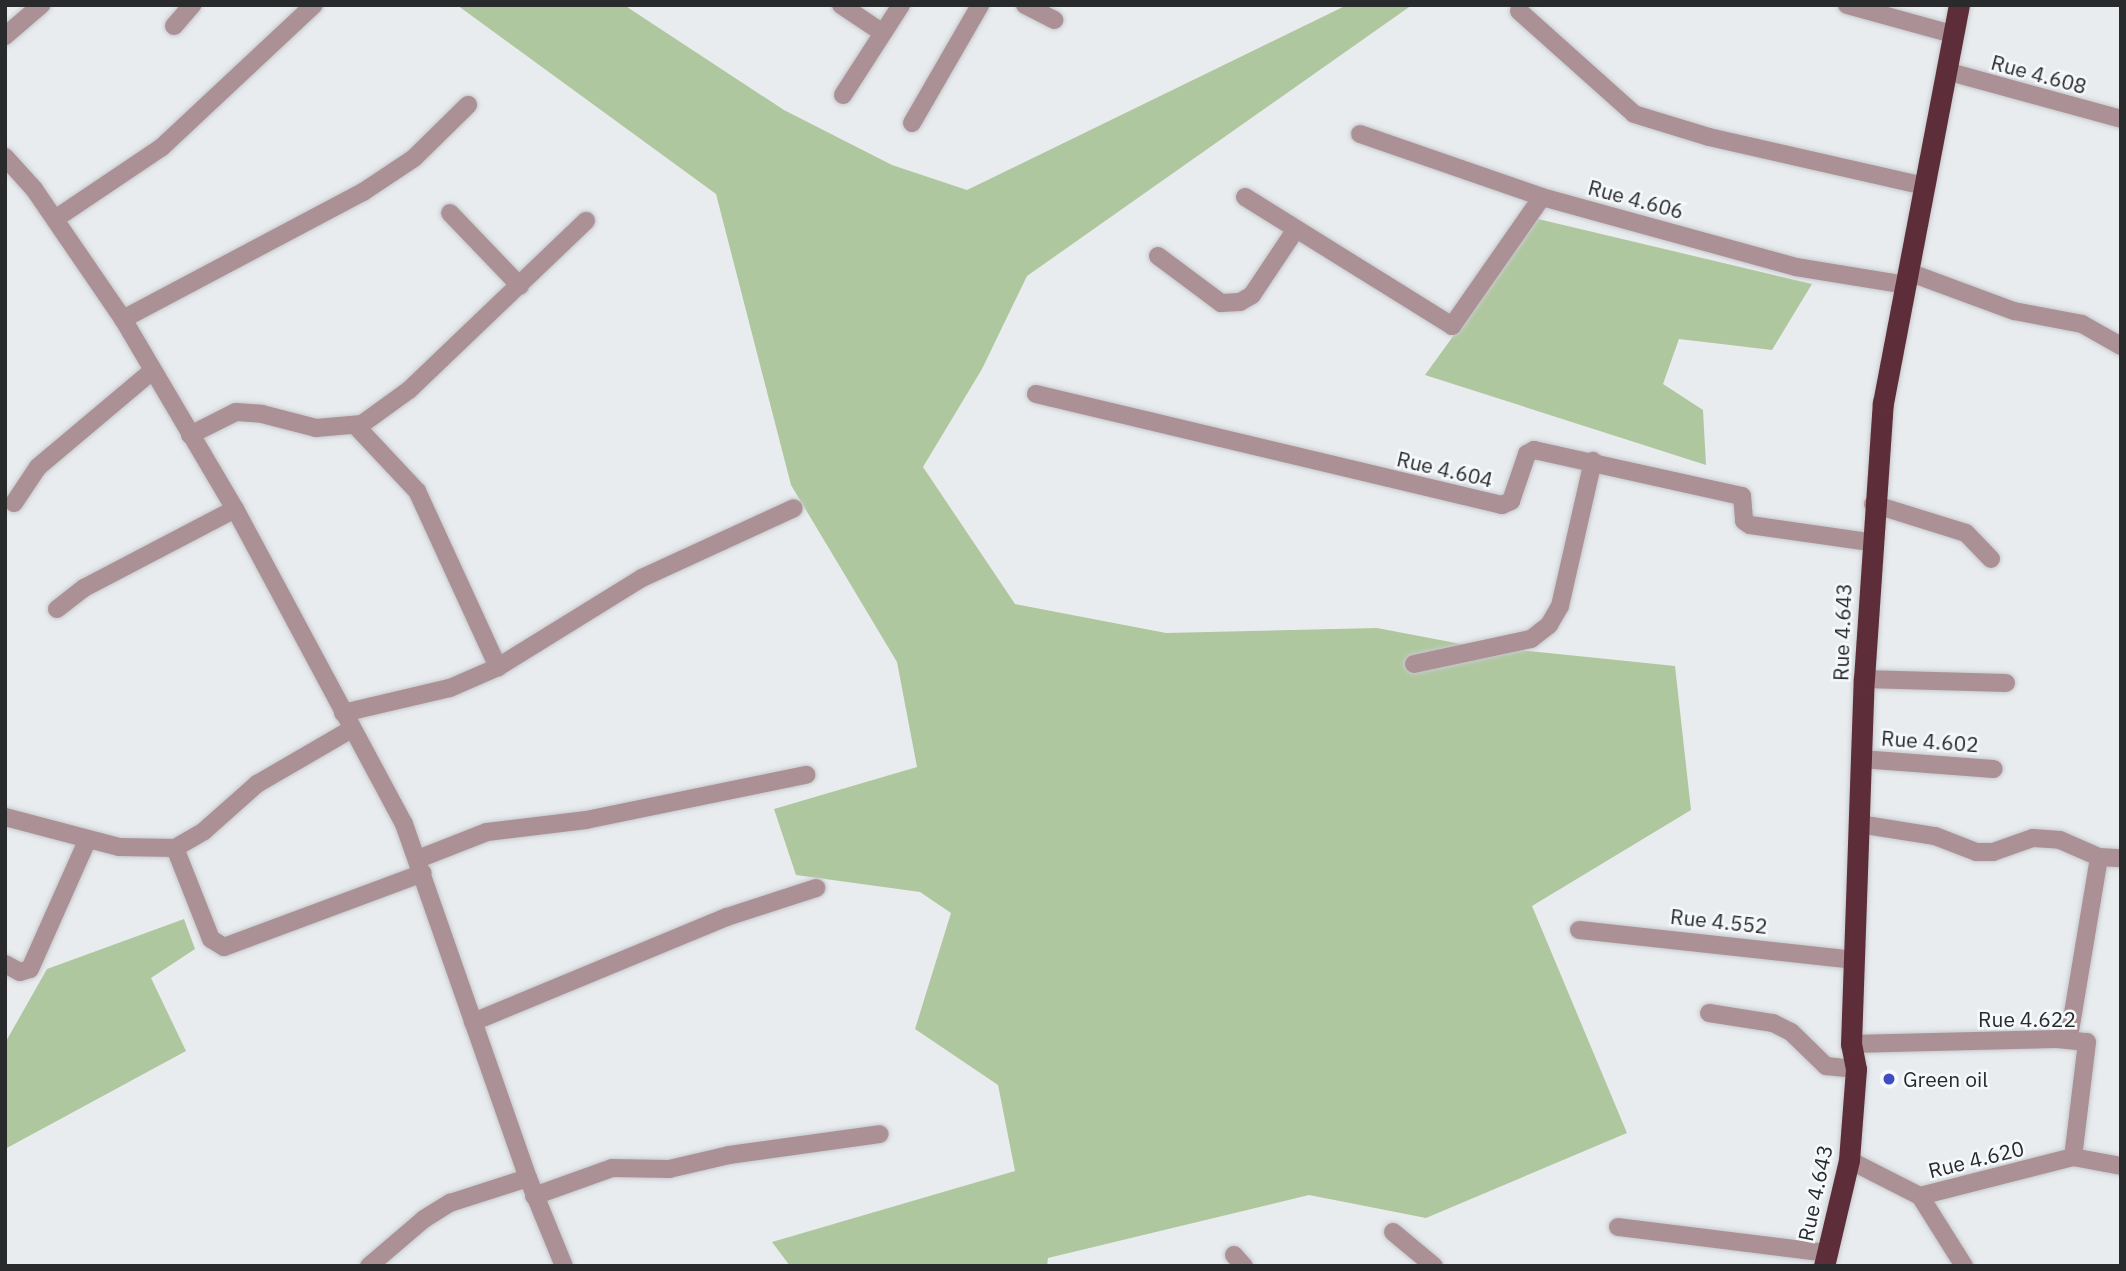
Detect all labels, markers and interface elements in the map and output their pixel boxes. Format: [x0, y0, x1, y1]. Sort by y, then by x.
street label: Rue 4.608 [1988, 49, 2090, 99]
street label: Rue 4.606 [1585, 174, 1687, 224]
street label: Rue 4.604 [1394, 446, 1496, 492]
street label: Rue 4.643 [1828, 583, 1856, 681]
street label: Rue 4.602 [1880, 725, 1980, 757]
street label: Rue 4.552 [1669, 903, 1769, 939]
street label: Rue 4.622 [1978, 1006, 2076, 1032]
place label: Green oil [1903, 1066, 1988, 1092]
marker: Green oil [1881, 1071, 1897, 1087]
street label: Rue 4.620 [1925, 1135, 2027, 1183]
street label: Rue 4.643 [1792, 1142, 1838, 1244]

